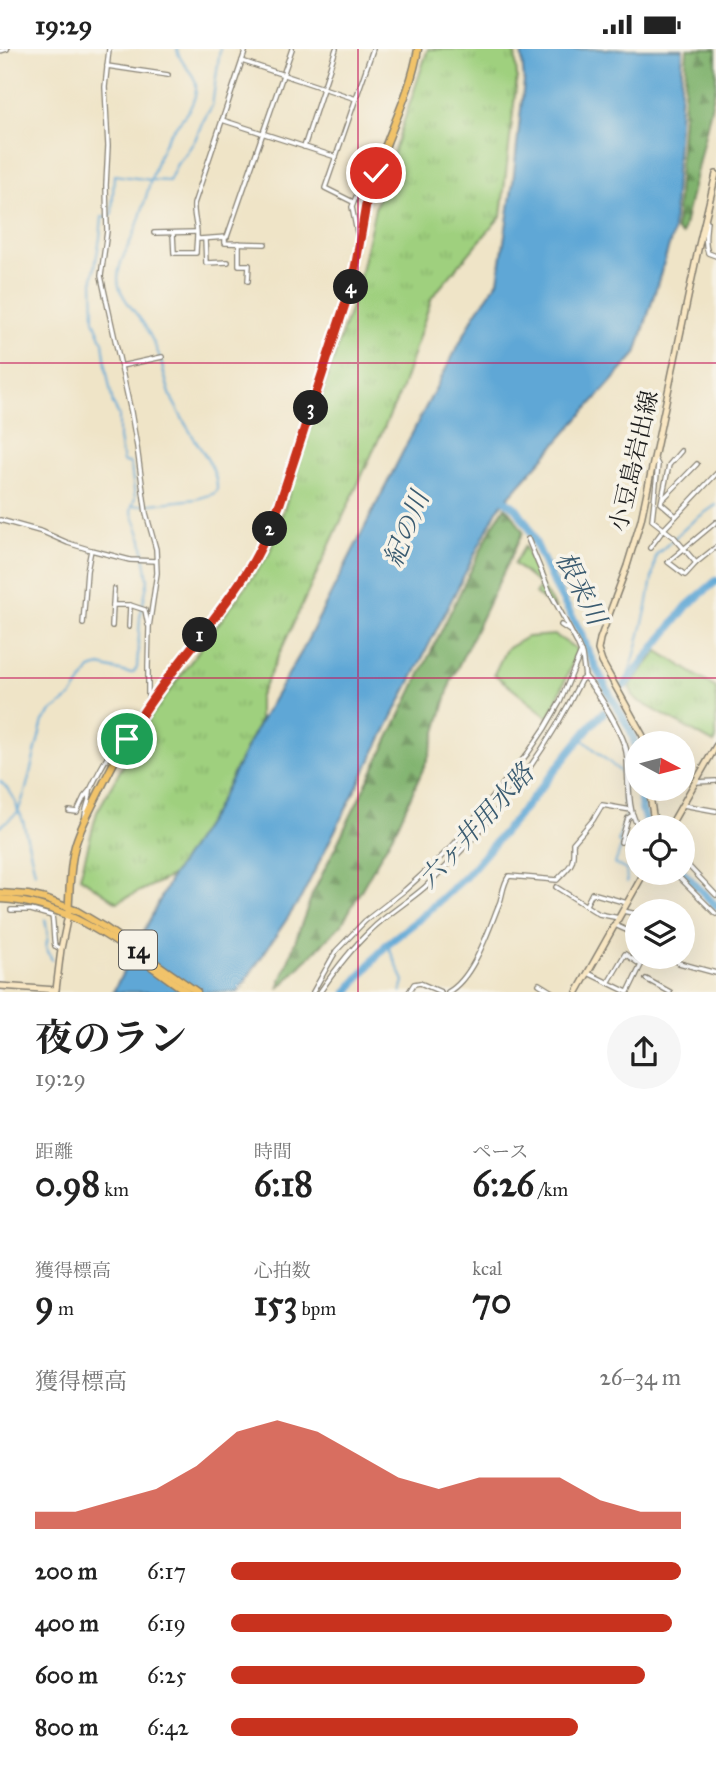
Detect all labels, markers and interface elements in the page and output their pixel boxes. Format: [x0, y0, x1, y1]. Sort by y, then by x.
text: 19:29 [35, 9, 92, 41]
pin [346, 143, 406, 203]
icon: check [357, 154, 395, 192]
pin: 4 [334, 269, 368, 305]
text: 4 [345, 275, 356, 298]
street label: 小豆島岩出線 [603, 387, 665, 535]
pin: 3 [294, 391, 328, 425]
text: 3 [307, 396, 314, 419]
water label: 紀の川 [377, 484, 437, 571]
pin: 2 [252, 511, 288, 547]
text: 2 [265, 517, 274, 540]
water label: 根来川 [549, 546, 614, 633]
pin: 1 [182, 617, 218, 653]
text: 1 [196, 623, 203, 646]
pin [97, 709, 157, 769]
icon: arrive [108, 720, 146, 758]
north arrow [625, 731, 695, 801]
map controls [625, 731, 695, 969]
water label: 六ヶ井用水路 [412, 756, 541, 895]
button: locate [625, 815, 695, 885]
button: layers [625, 899, 695, 969]
road number: 14 [119, 931, 157, 969]
text: 夜のラン [35, 1015, 187, 1061]
button: share [607, 1015, 681, 1089]
text: 19:29 [35, 1064, 86, 1092]
text: 距離 [35, 1140, 73, 1163]
text: 時間 [254, 1140, 292, 1163]
text: ペース [472, 1140, 528, 1163]
text: 0.98 [35, 1163, 100, 1206]
text: 6:18 [254, 1163, 313, 1206]
text: 6:26 [472, 1163, 534, 1206]
text: km [100, 1178, 129, 1201]
text: /km [534, 1178, 568, 1201]
text: kcal [472, 1257, 502, 1280]
text: 獲得標高 [35, 1259, 111, 1282]
text: 心拍数 [254, 1259, 311, 1282]
text: 70 [472, 1280, 511, 1323]
text: 9 [35, 1282, 54, 1325]
text: 153 [254, 1282, 298, 1325]
text: m [54, 1297, 74, 1320]
text: bpm [298, 1297, 336, 1320]
text: 26–34 m [600, 1363, 681, 1391]
text: 獲得標高 [35, 1367, 127, 1395]
text: 200 m [35, 1557, 97, 1585]
text: 6:17 [147, 1557, 186, 1585]
text: 400 m [35, 1609, 99, 1637]
text: 6:19 [147, 1609, 186, 1637]
text: 600 m [35, 1661, 98, 1689]
text: 6:25 [147, 1661, 186, 1689]
text: 800 m [35, 1713, 98, 1741]
text: 6:42 [147, 1713, 189, 1741]

